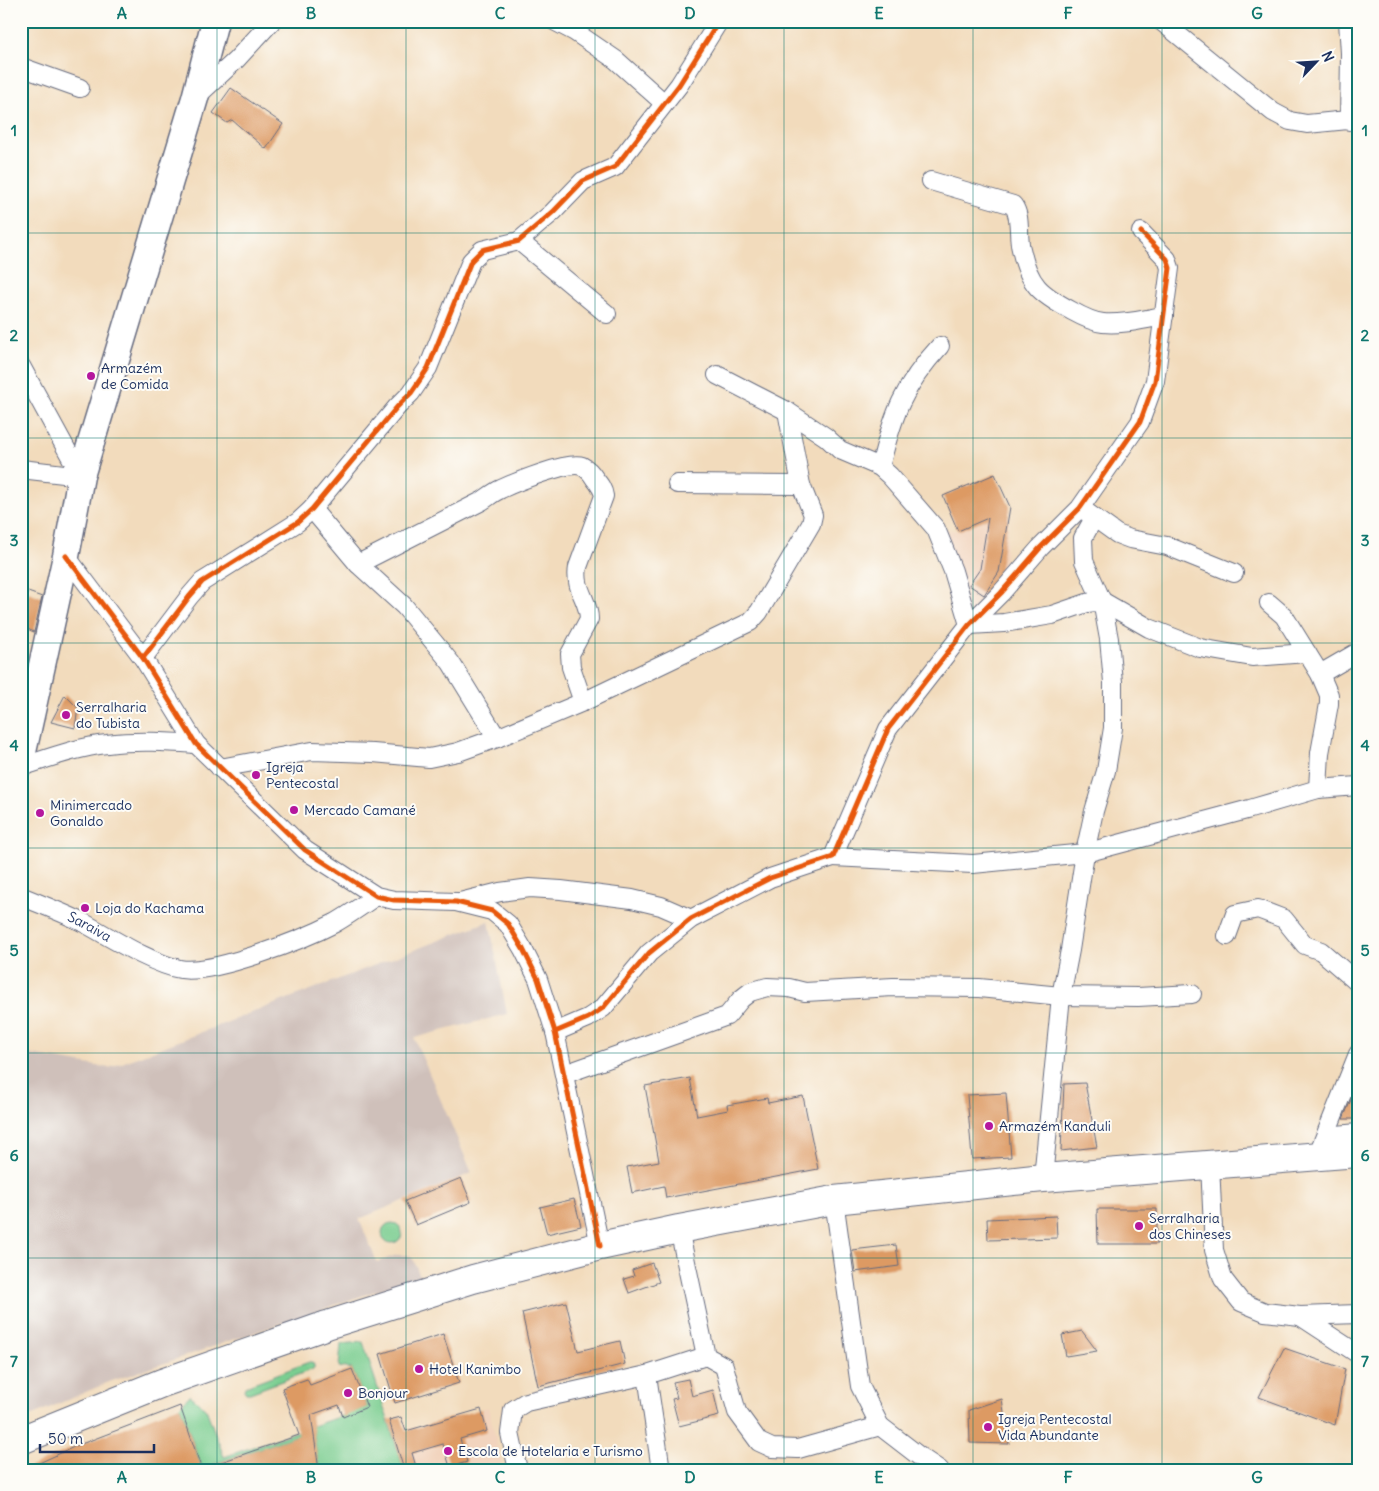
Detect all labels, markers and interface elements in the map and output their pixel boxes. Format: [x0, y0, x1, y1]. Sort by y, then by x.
text: A [117, 3, 127, 23]
text: B [306, 3, 317, 23]
text: C [495, 3, 506, 23]
text: D [684, 3, 696, 23]
text: E [874, 3, 884, 23]
text: F [1063, 3, 1073, 23]
text: G [1251, 3, 1263, 23]
north arrow [1292, 38, 1342, 88]
text: N [1318, 48, 1338, 65]
text: 1 [11, 120, 17, 140]
text: 1 [1362, 120, 1368, 140]
text: 2 [10, 325, 19, 345]
text: 2 [1361, 325, 1370, 345]
place label: Armazém de Comida [101, 359, 169, 393]
marker: Armazém de Comida [85, 370, 97, 382]
text: 3 [9, 530, 19, 550]
text: 3 [1360, 530, 1370, 550]
place label: Serralharia do Tubista [76, 698, 147, 732]
marker: Serralharia do Tubista [60, 709, 72, 721]
text: 4 [9, 735, 19, 755]
text: 4 [1360, 735, 1370, 755]
place label: Igreja Pentecostal [266, 758, 339, 792]
marker: Igreja Pentecostal [250, 769, 262, 781]
place label: Minimercado Gonaldo [50, 796, 132, 830]
place label: Mercado Camané [304, 801, 416, 819]
marker: Mercado Camané [288, 804, 300, 816]
marker: Minimercado Gonaldo [34, 807, 46, 819]
place label: Loja do Kachama [95, 899, 204, 917]
marker: Loja do Kachama [79, 902, 91, 914]
street label: Saraiva [65, 908, 115, 946]
text: 5 [9, 940, 19, 960]
text: 5 [1360, 940, 1370, 960]
place label: Armazém Kanduli [999, 1117, 1111, 1135]
marker: Armazém Kanduli [983, 1120, 995, 1132]
text: 6 [9, 1145, 19, 1165]
text: 6 [1360, 1145, 1370, 1165]
place label: Serralharia dos Chineses [1149, 1209, 1231, 1243]
marker: Serralharia dos Chineses [1133, 1220, 1145, 1232]
text: 7 [10, 1351, 18, 1371]
text: 7 [1361, 1351, 1369, 1371]
place label: Hotel Kanimbo [429, 1360, 521, 1378]
marker: Hotel Kanimbo [413, 1363, 425, 1375]
place label: Bonjour [358, 1384, 408, 1402]
marker: Bonjour [342, 1387, 354, 1399]
place label: Igreja Pentecostal Vida Abundante [998, 1410, 1112, 1444]
scale bar [40, 1421, 154, 1453]
marker: Igreja Pentecostal Vida Abundante [982, 1421, 994, 1433]
text: 50 m [48, 1429, 83, 1448]
place label: Escola de Hotelaria e Turismo [458, 1442, 643, 1460]
marker: Escola de Hotelaria e Turismo [442, 1445, 454, 1457]
text: A [117, 1467, 127, 1487]
text: B [306, 1467, 317, 1487]
text: C [495, 1467, 506, 1487]
text: D [684, 1467, 696, 1487]
text: E [874, 1467, 884, 1487]
text: F [1063, 1467, 1073, 1487]
text: G [1251, 1467, 1263, 1487]

